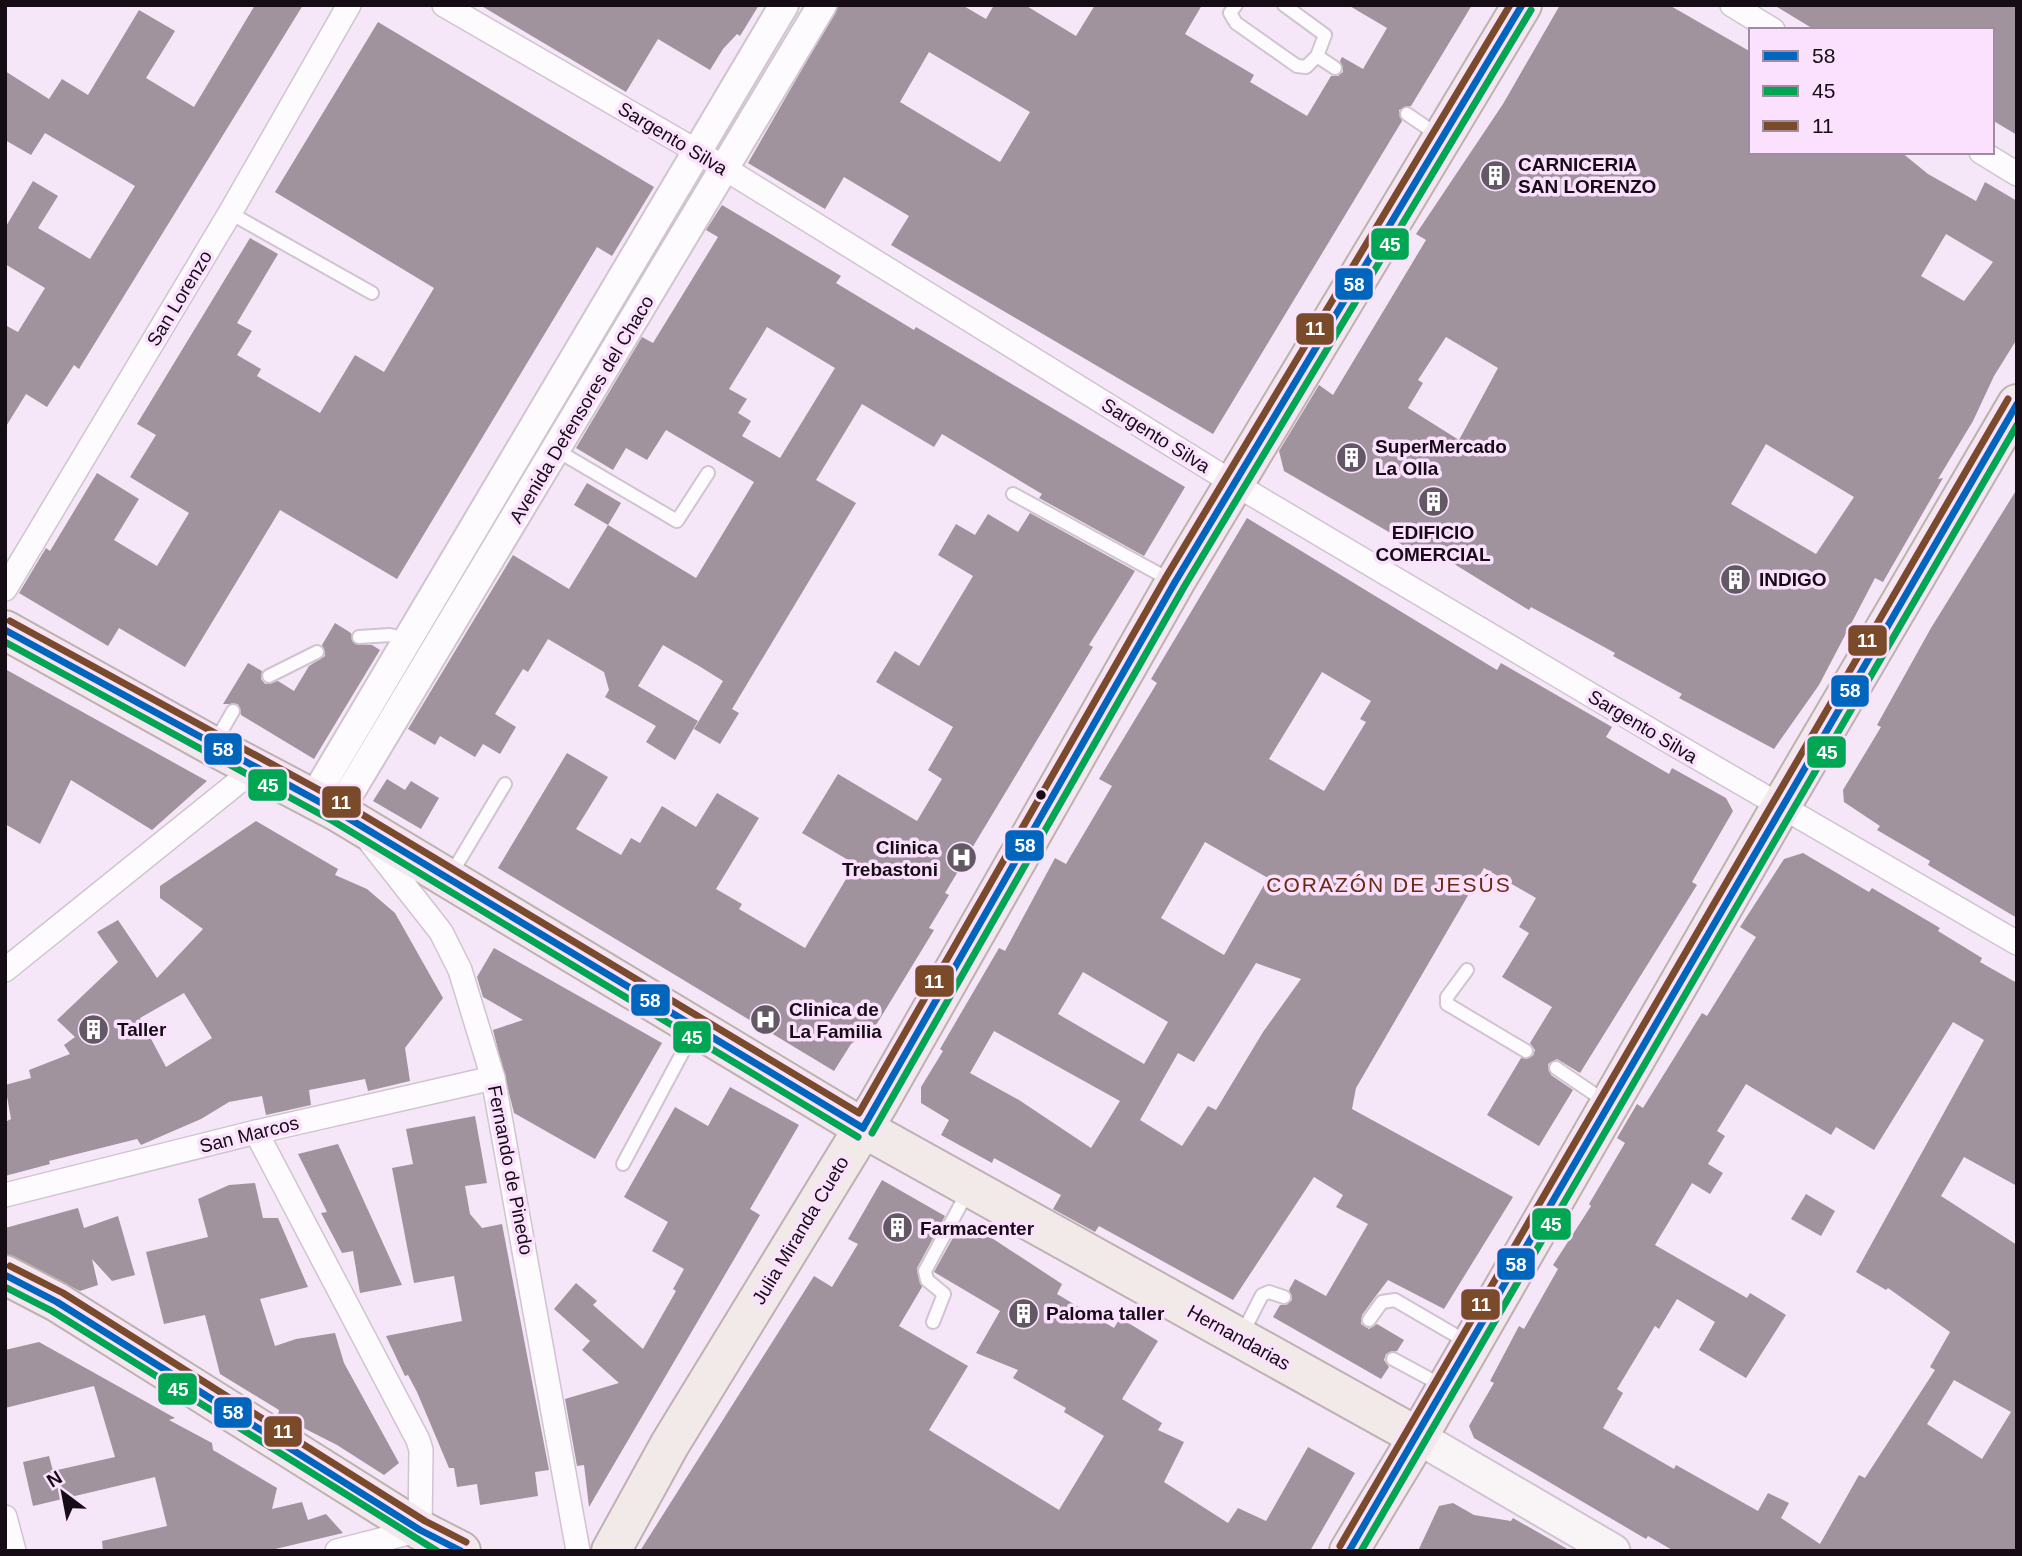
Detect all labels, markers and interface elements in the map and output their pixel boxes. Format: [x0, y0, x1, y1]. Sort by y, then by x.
legend [1749, 28, 1994, 154]
text: 58 [1812, 44, 1835, 67]
text: 45 [1812, 79, 1835, 102]
street label: Sargento Silva [614, 98, 731, 179]
text: 11 [1812, 114, 1834, 137]
place label: CARNICERIA SAN LORENZO [1518, 154, 1656, 197]
building icon: CARNICERIA SAN LORENZO [1478, 158, 1512, 192]
line badge: 45 [1370, 227, 1410, 261]
text: 45 [1379, 234, 1401, 255]
street label: San Lorenzo [143, 247, 216, 350]
line badge: 58 [1334, 267, 1374, 301]
text: 58 [1343, 274, 1365, 295]
street label: Avenida Defensores del Chaco [505, 292, 658, 527]
line badge: 11 [1295, 312, 1335, 346]
text: 11 [1305, 318, 1325, 339]
street label: Sargento Silva [1098, 394, 1214, 477]
place label: SuperMercado La Olla [1375, 436, 1507, 479]
building icon: SuperMercado La Olla [1335, 440, 1369, 474]
building icon: EDIFICIO COMERCIAL [1416, 484, 1450, 518]
place label: EDIFICIO COMERCIAL [1375, 522, 1491, 565]
building icon: INDIGO [1719, 562, 1753, 596]
place label: INDIGO [1759, 569, 1827, 590]
line badge: 11 [1847, 624, 1888, 657]
text: 11 [1857, 630, 1877, 651]
line badge: 58 [1830, 674, 1870, 708]
text: 58 [1839, 680, 1861, 701]
street label: Sargento Silva [1584, 686, 1701, 767]
line badge: 58 [203, 732, 243, 766]
line badge: 45 [1806, 735, 1847, 769]
text: 58 [212, 739, 234, 760]
text: 45 [1816, 742, 1838, 763]
line badge: 45 [247, 768, 288, 802]
text: 45 [257, 775, 279, 796]
line badge: 11 [321, 785, 362, 819]
unlabelled marker [1034, 788, 1048, 802]
text: 11 [331, 792, 351, 813]
line badge: 58 [1004, 829, 1045, 862]
text: 58 [1014, 835, 1036, 856]
place label: Clinica Trebastoni [842, 837, 938, 880]
hospital icon: Clinica Trebastoni [944, 841, 978, 875]
district label: CORAZÓN DE JESÚS [1266, 873, 1512, 896]
line badge: 11 [914, 964, 955, 998]
text: 11 [924, 971, 944, 992]
line badge: 58 [630, 983, 671, 1017]
text: 58 [639, 990, 661, 1011]
place label: Clinica de La Familia [789, 999, 882, 1042]
hospital icon: Clinica de La Familia [749, 1003, 783, 1037]
building icon: Taller [77, 1012, 111, 1046]
place label: Taller [117, 1019, 167, 1040]
line badge: 45 [672, 1020, 712, 1054]
text: 45 [681, 1027, 703, 1048]
street label: Fernando de Pinedo [484, 1084, 537, 1257]
street label: San Marcos [197, 1112, 301, 1157]
street label: Julia Miranda Cueto [748, 1152, 853, 1308]
line badge: 45 [1531, 1207, 1572, 1241]
building icon: Farmacenter [880, 1211, 914, 1245]
text: 45 [1540, 1214, 1562, 1235]
place label: Farmacenter [920, 1218, 1035, 1239]
line badge: 58 [1496, 1247, 1536, 1281]
text: 58 [1505, 1254, 1527, 1275]
line badge: 11 [1460, 1288, 1501, 1321]
text: 11 [1471, 1294, 1491, 1315]
building icon: Paloma taller [1006, 1296, 1040, 1330]
street label: Hernandarias [1184, 1301, 1294, 1374]
place label: Paloma taller [1046, 1303, 1165, 1324]
line badge: 45 [157, 1372, 198, 1406]
text: 45 [167, 1379, 189, 1400]
line badge: 58 [213, 1396, 253, 1429]
text: 58 [222, 1402, 244, 1423]
line badge: 11 [263, 1415, 303, 1448]
text: 11 [273, 1421, 293, 1442]
north arrow [28, 1458, 98, 1528]
text: N [43, 1466, 66, 1492]

